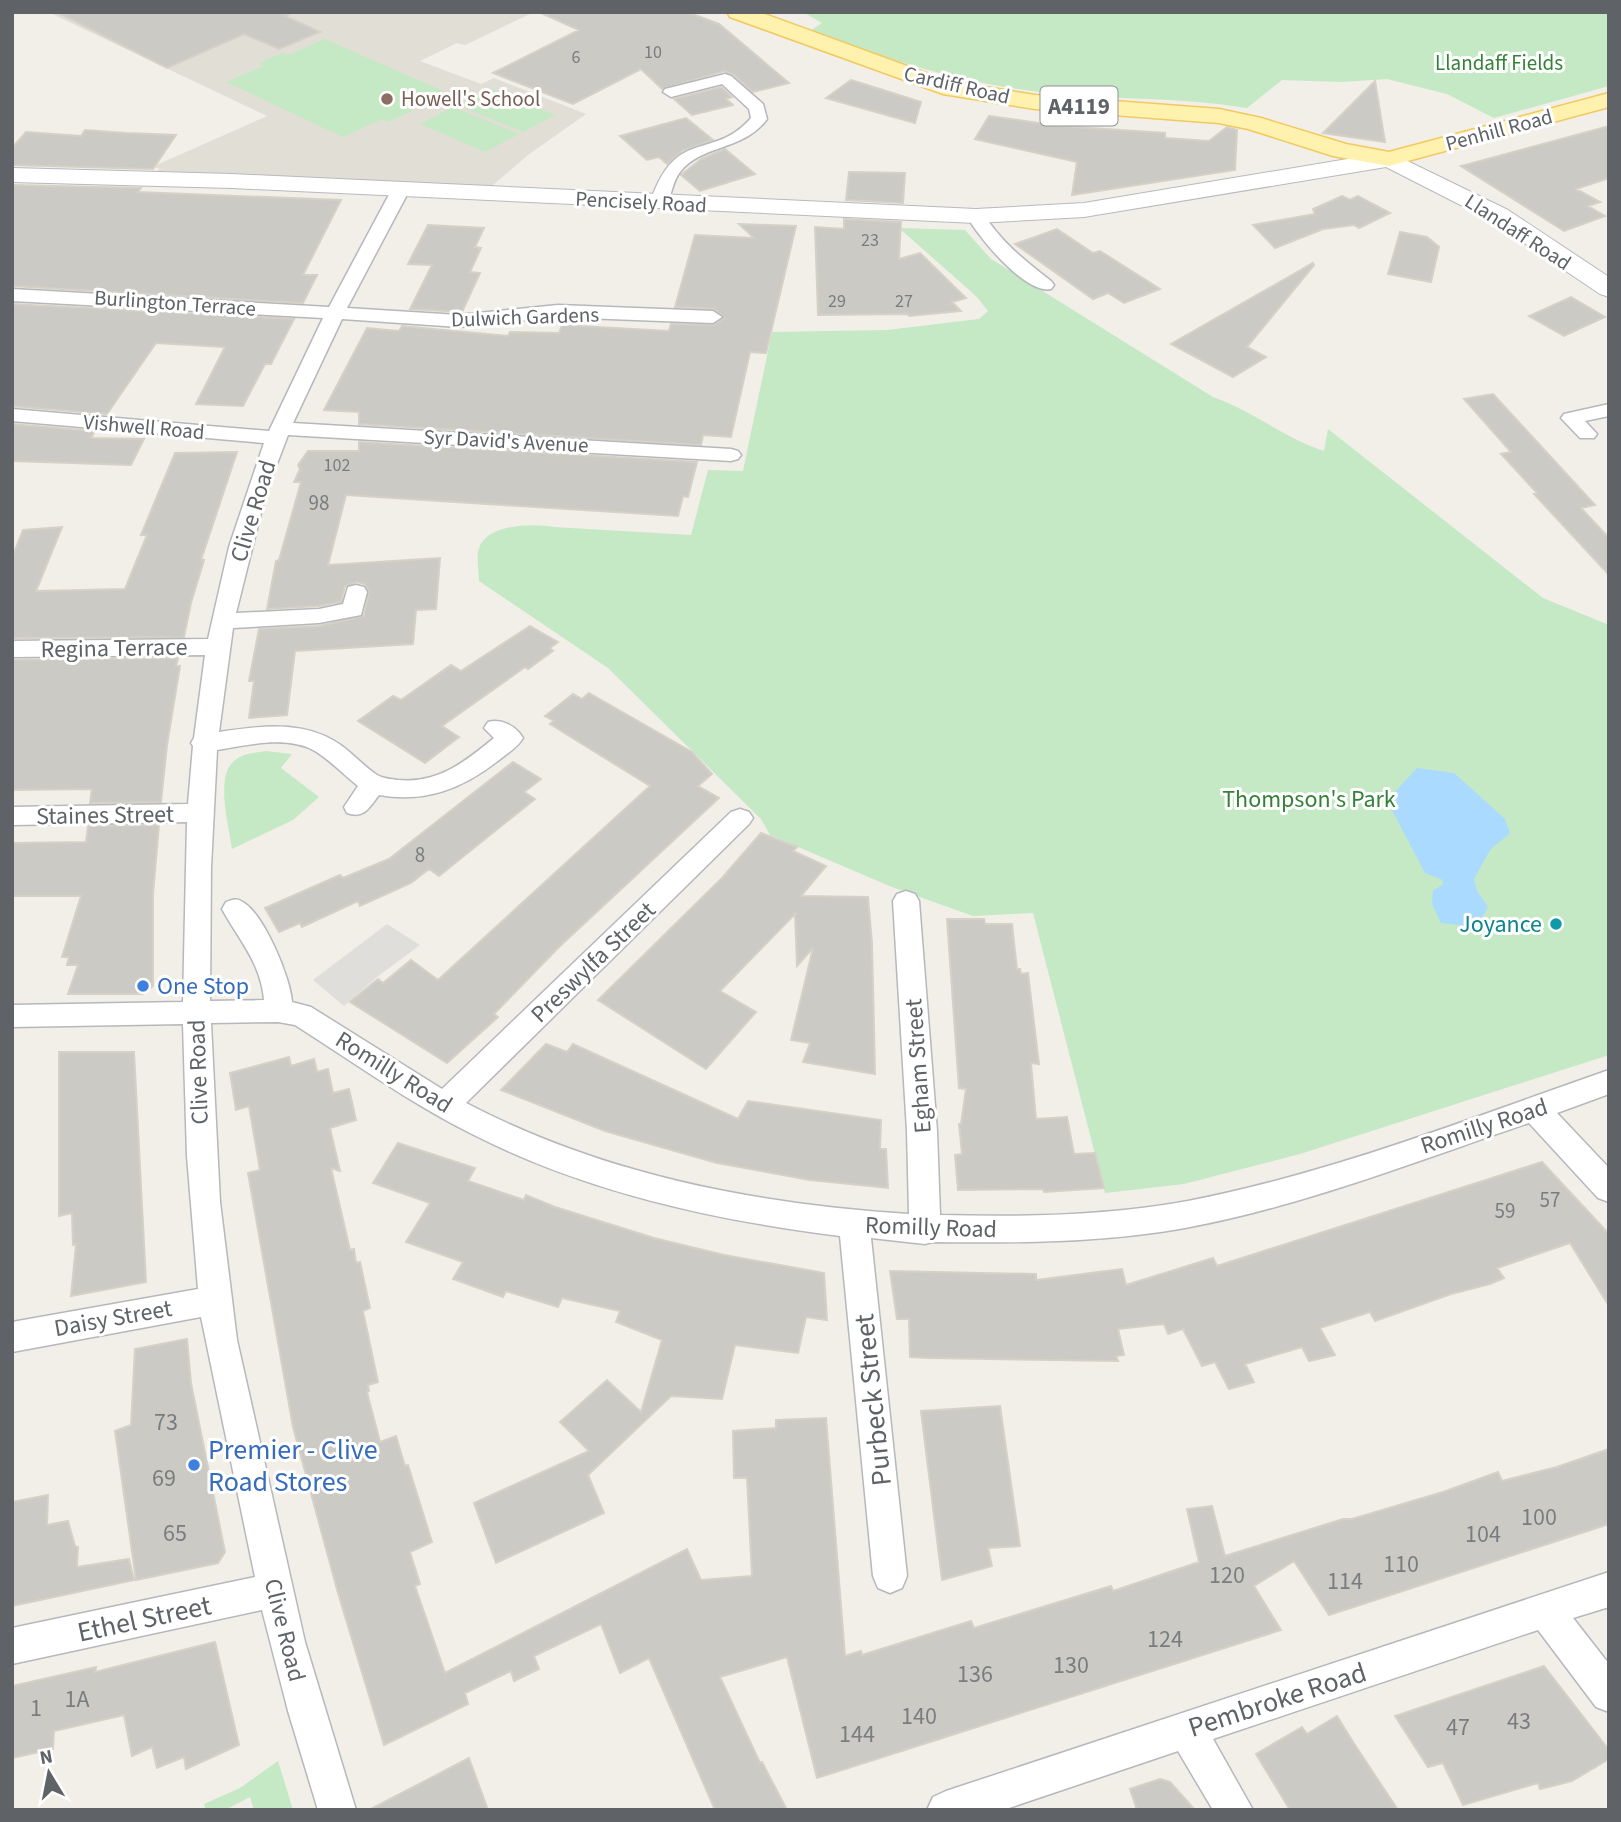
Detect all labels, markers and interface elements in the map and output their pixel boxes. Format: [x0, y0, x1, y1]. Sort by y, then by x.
house number: 10 [644, 40, 662, 65]
house number: 6 [572, 45, 581, 70]
park label: Llandaff Fields [1435, 48, 1563, 78]
street label: Cardiff Road [901, 58, 1013, 112]
place label: Howell's School [401, 84, 540, 114]
road number: A4119 [1040, 86, 1118, 125]
marker: Howell's School [379, 91, 395, 107]
street label: Penhill Road [1442, 101, 1556, 159]
street label: Pencisely Road [574, 184, 708, 220]
street label: Llandaff Road [1459, 186, 1577, 278]
house number: 23 [861, 228, 879, 253]
street label: Burlington Terrace [93, 282, 257, 324]
house number: 29 [828, 289, 846, 314]
house number: 27 [895, 289, 913, 314]
street label: Dulwich Gardens [450, 299, 600, 335]
street label: Vishwell Road [82, 407, 206, 447]
street label: Syr David's Avenue [423, 422, 589, 460]
house number: 102 [324, 453, 350, 478]
street label: Clive Road [221, 456, 286, 566]
house number: 98 [309, 488, 329, 518]
street label: Regina Terrace [40, 630, 188, 667]
park label: Thompson's Park [1222, 782, 1396, 817]
street label: Staines Street [36, 797, 174, 834]
house number: 8 [415, 840, 425, 870]
street label: Preswylfa Street [523, 894, 664, 1031]
place label: Joyance [1459, 907, 1542, 942]
marker: Joyance [1548, 916, 1564, 932]
place label: One Stop [157, 969, 249, 1004]
marker: One Stop [135, 978, 151, 994]
street label: Egham Street [896, 998, 941, 1134]
street label: Clive Road [179, 1019, 218, 1125]
street label: Romilly Road [328, 1023, 459, 1122]
street label: Romilly Road [1416, 1089, 1552, 1164]
house number: 57 [1540, 1185, 1560, 1215]
house number: 59 [1495, 1196, 1515, 1226]
street label: Romilly Road [864, 1208, 998, 1247]
street label: Daisy Street [51, 1291, 175, 1346]
street label: Purbeck Street [844, 1311, 902, 1488]
house number: 73 [154, 1405, 178, 1440]
place label: Premier - Clive Road Stores [208, 1430, 378, 1502]
marker: Premier - Clive Road Stores [186, 1457, 202, 1473]
house number: 69 [152, 1461, 176, 1496]
house number: 100 [1521, 1500, 1557, 1535]
house number: 65 [163, 1516, 187, 1551]
house number: 104 [1465, 1517, 1501, 1552]
house number: 110 [1383, 1547, 1419, 1582]
house number: 120 [1209, 1558, 1245, 1593]
house number: 114 [1327, 1564, 1363, 1599]
street label: Clive Road [255, 1575, 314, 1685]
street label: Ethel Street [74, 1585, 215, 1653]
house number: 124 [1147, 1622, 1183, 1657]
house number: 130 [1053, 1648, 1089, 1683]
street label: Pembroke Road [1183, 1652, 1372, 1748]
house number: 136 [957, 1657, 993, 1692]
house number: 1A [65, 1682, 89, 1717]
house number: 1 [30, 1691, 42, 1726]
house number: 140 [901, 1699, 937, 1734]
house number: 43 [1507, 1704, 1531, 1739]
house number: 47 [1446, 1710, 1470, 1745]
house number: 144 [839, 1717, 875, 1752]
north arrow [14, 1738, 84, 1808]
text: N [38, 1743, 55, 1772]

